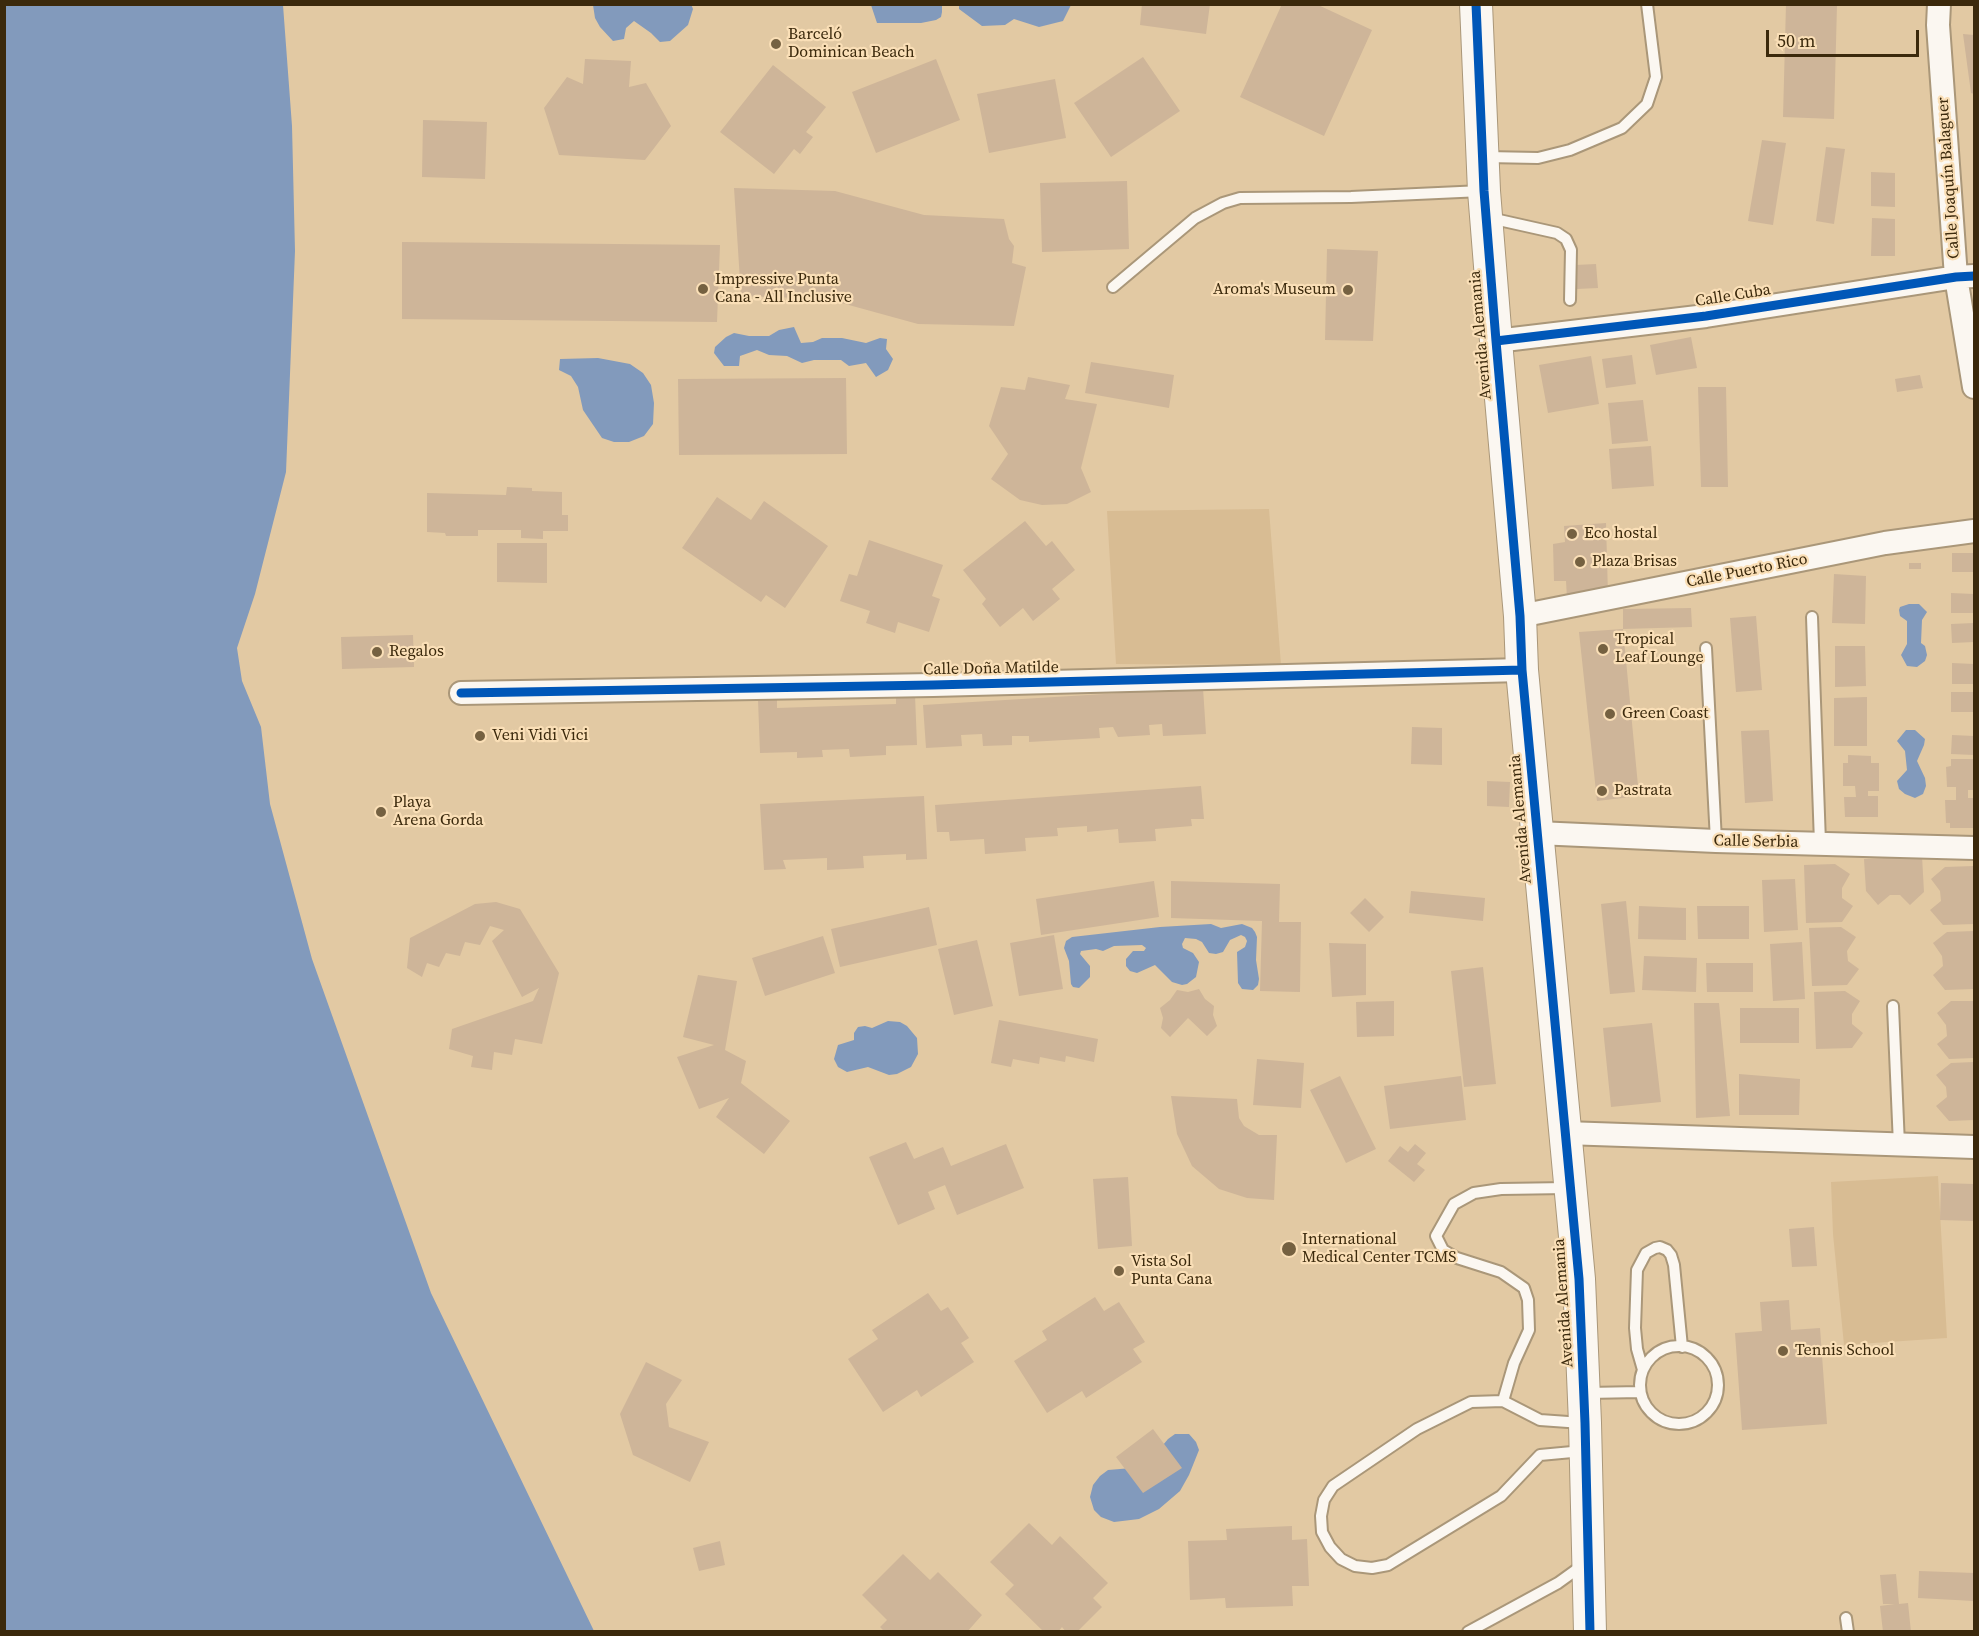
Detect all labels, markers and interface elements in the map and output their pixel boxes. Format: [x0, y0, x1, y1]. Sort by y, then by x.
scale bar [1769, 18, 1922, 56]
place label: Barceló Dominican Beach [788, 25, 915, 63]
text: 50 m [1777, 28, 1815, 53]
marker: Barceló Dominican Beach [769, 37, 783, 51]
street label: Calle Joaquín Balaguer [1934, 97, 1964, 259]
place label: Impressive Punta Cana - All Inclusive [715, 270, 852, 308]
street label: Avenida Alemania [1466, 270, 1496, 400]
place label: Aroma's Museum [1213, 280, 1336, 300]
street label: Calle Cuba [1694, 281, 1772, 311]
marker: Impressive Punta Cana - All Inclusive [696, 282, 710, 296]
marker: Aroma's Museum [1341, 283, 1355, 297]
place label: Eco hostal [1584, 524, 1657, 544]
marker: Eco hostal [1565, 527, 1579, 541]
street label: Calle Puerto Rico [1685, 550, 1809, 592]
place label: Plaza Brisas [1592, 552, 1677, 572]
marker: Plaza Brisas [1573, 555, 1587, 569]
place label: Tropical Leaf Lounge [1615, 630, 1704, 668]
place label: Regalos [389, 642, 444, 662]
marker: Tropical Leaf Lounge [1596, 642, 1610, 656]
marker: Regalos [370, 645, 384, 659]
street label: Calle Doña Matilde [923, 658, 1059, 680]
place label: Green Coast [1622, 704, 1708, 724]
marker: Green Coast [1603, 707, 1617, 721]
place label: Veni Vidi Vici [492, 726, 588, 746]
marker: Veni Vidi Vici [473, 729, 487, 743]
street label: Avenida Alemania [1506, 754, 1536, 884]
place label: Pastrata [1614, 781, 1672, 801]
marker: Pastrata [1595, 784, 1609, 798]
place label: Playa Arena Gorda [393, 793, 483, 831]
marker: Playa Arena Gorda [374, 805, 388, 819]
street label: Calle Serbia [1713, 832, 1799, 852]
place label: International Medical Center TCMS [1302, 1230, 1457, 1268]
street label: Avenida Alemania [1550, 1238, 1578, 1368]
marker: International Medical Center TCMS [1280, 1240, 1298, 1258]
place label: Vista Sol Punta Cana [1131, 1252, 1212, 1290]
marker: Vista Sol Punta Cana [1112, 1264, 1126, 1278]
place label: Tennis School [1795, 1341, 1894, 1361]
marker: Tennis School [1776, 1344, 1790, 1358]

